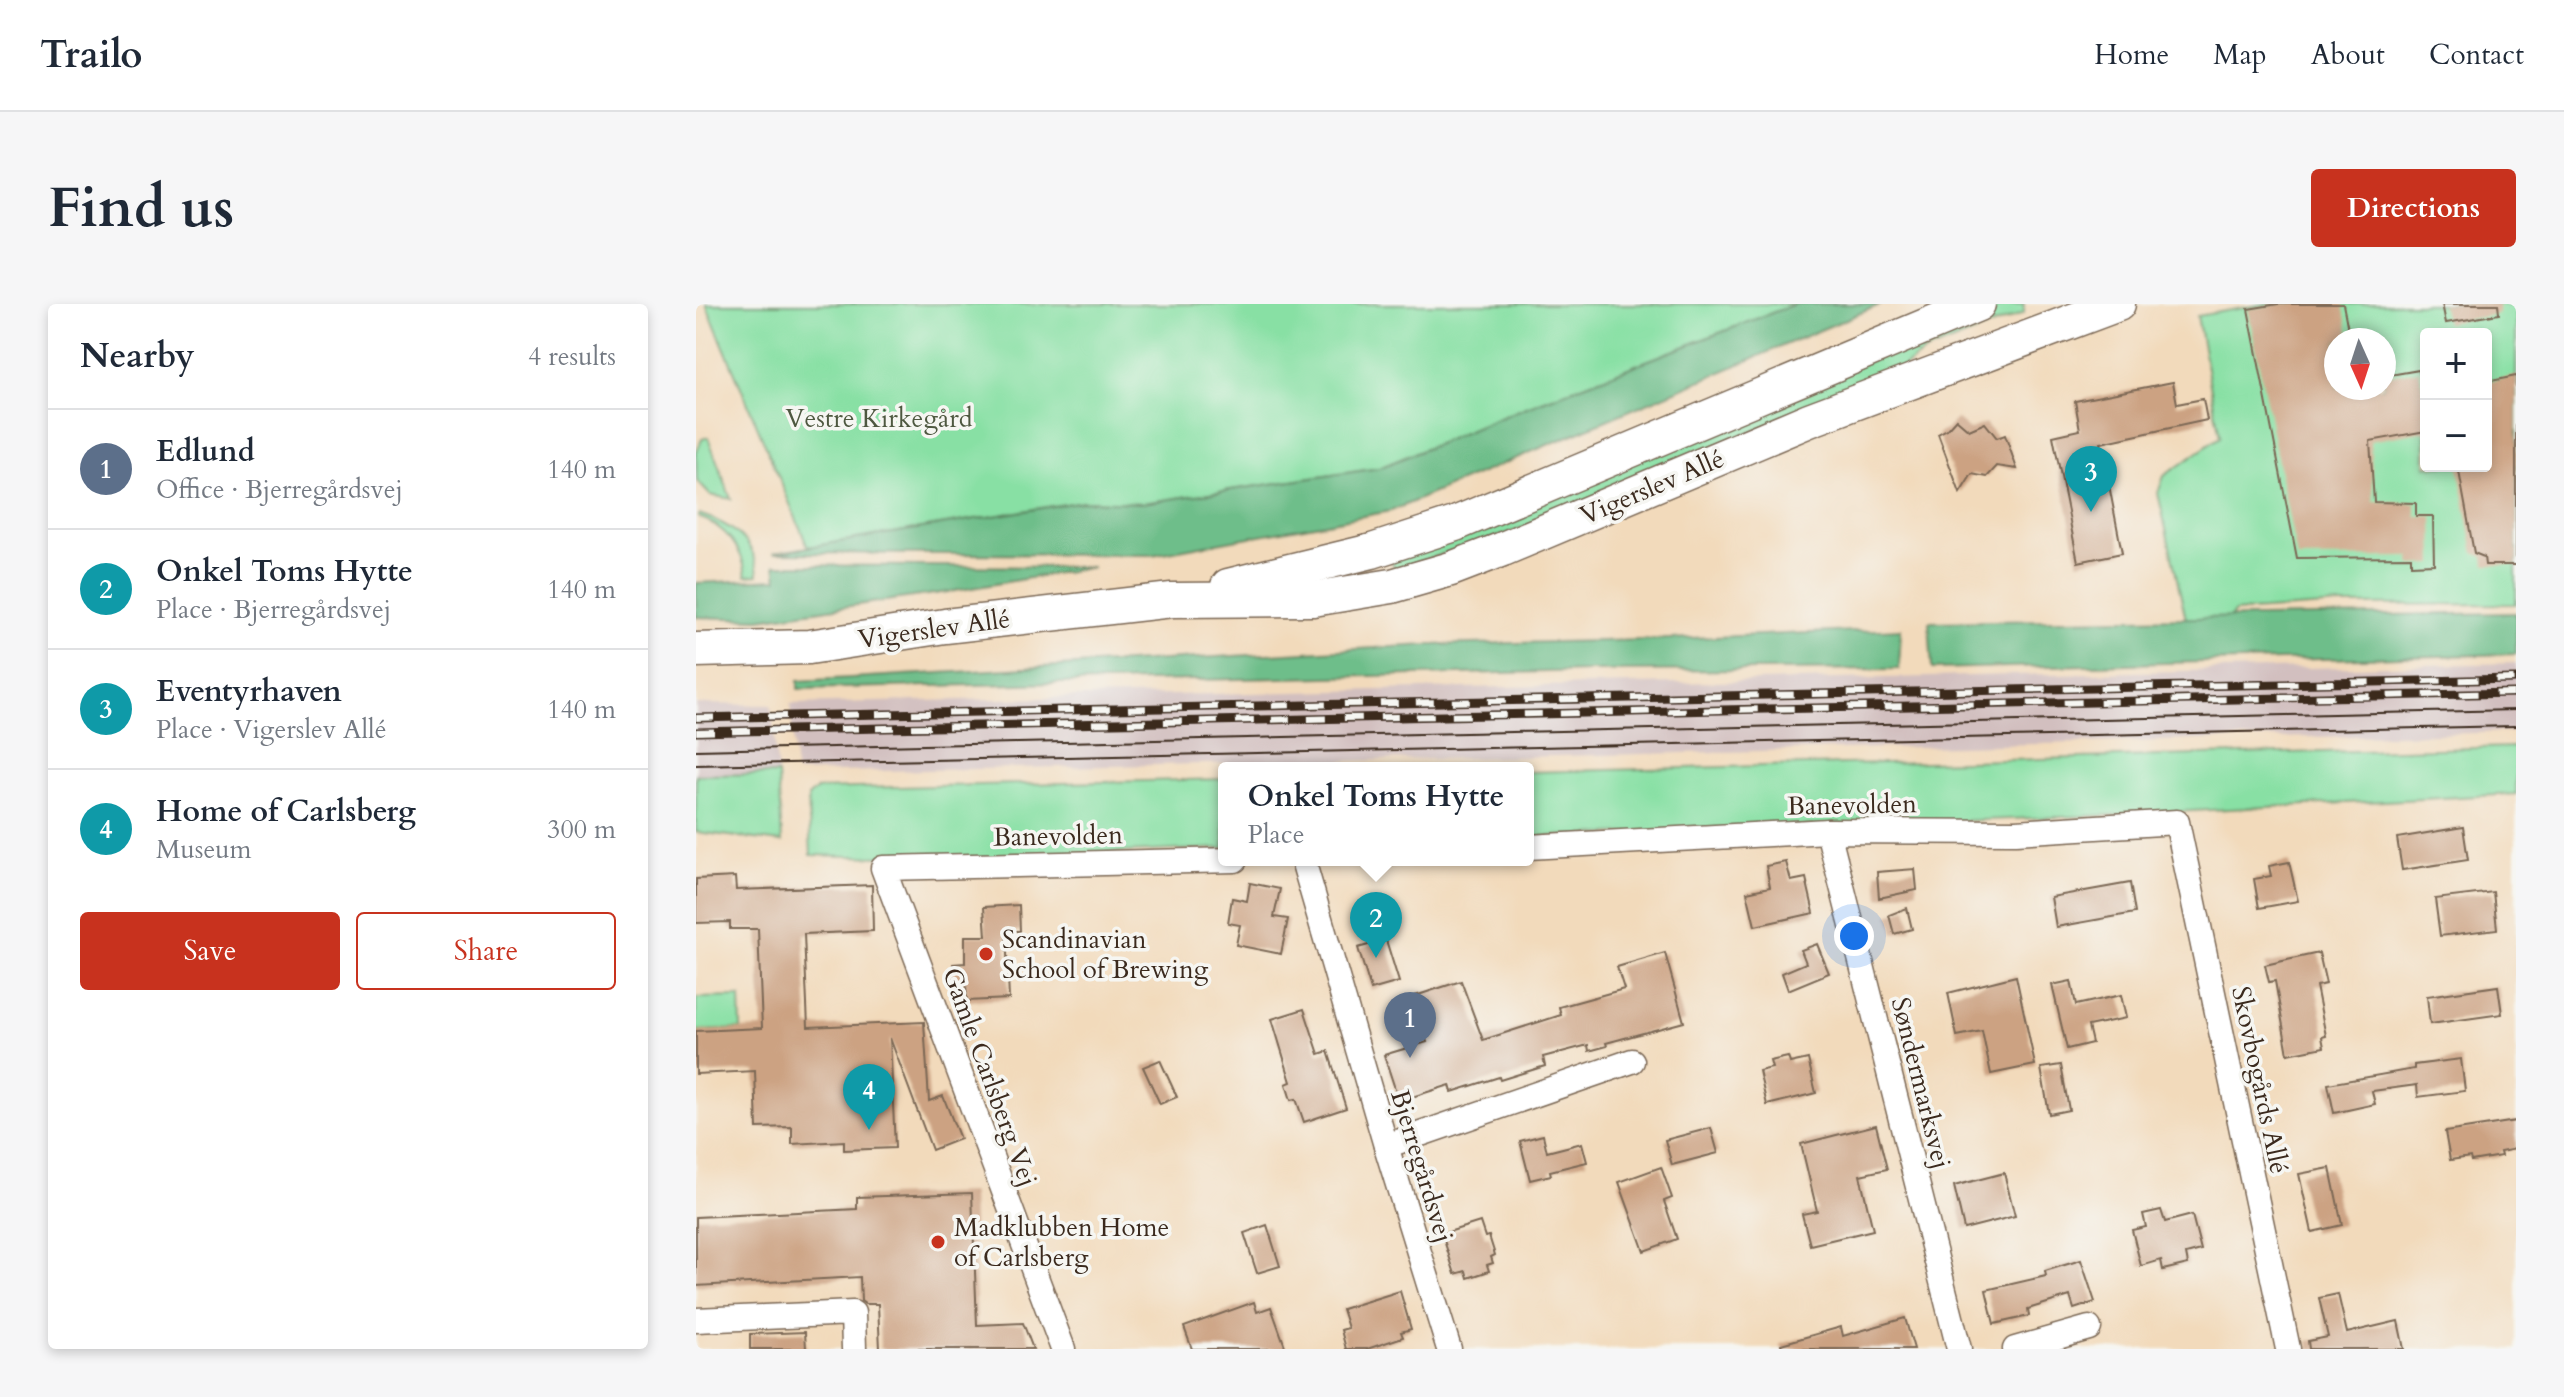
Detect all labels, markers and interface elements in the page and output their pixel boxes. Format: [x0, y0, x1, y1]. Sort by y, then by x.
text: Trailo [40, 29, 142, 81]
text: Home [2094, 36, 2169, 74]
text: Map [2213, 36, 2267, 74]
text: About [2311, 36, 2385, 74]
text: Contact [2429, 36, 2524, 74]
button: Directions [2311, 169, 2516, 247]
text: Find us [48, 171, 234, 246]
north arrow [2324, 328, 2396, 400]
map controls [2420, 328, 2492, 472]
button: + [2420, 328, 2492, 400]
text: Nearby [80, 333, 195, 379]
text: 4 results [528, 339, 616, 374]
button: − [2420, 400, 2492, 472]
park label: Vestre Kirkegård [785, 401, 973, 436]
text: Edlund [156, 431, 255, 472]
street label: Vigerslev Allé [1575, 441, 1729, 533]
pin: 3 [2065, 446, 2117, 512]
text: 1 [99, 452, 113, 487]
text: 140 m [547, 452, 616, 487]
text: Office · Bjerregårdsvej [156, 472, 403, 507]
text: Onkel Toms Hytte [156, 551, 413, 592]
text: 2 [99, 572, 113, 607]
text: 140 m [547, 572, 616, 607]
text: Place · Bjerregårdsvej [156, 592, 391, 627]
street label: Vigerslev Allé [856, 601, 1012, 657]
text: Eventyrhaven [156, 671, 342, 712]
text: 3 [99, 692, 113, 727]
text: 140 m [547, 692, 616, 727]
text: Place · Vigerslev Allé [156, 712, 387, 747]
popup [1218, 762, 1534, 866]
text: Onkel Toms Hytte [1248, 776, 1504, 817]
street label: Banevolden [1787, 786, 1917, 824]
text: Home of Carlsberg [156, 791, 416, 832]
text: 4 [99, 812, 113, 847]
text: 300 m [547, 812, 616, 847]
street label: Banevolden [993, 817, 1123, 855]
text: Place [1248, 817, 1304, 852]
text: Museum [156, 832, 252, 867]
pin: 2 [1350, 892, 1402, 958]
button: Save [80, 912, 340, 990]
button: Share [356, 912, 616, 990]
your location [1834, 916, 1874, 956]
place label: Scandinavian School of Brewing [1002, 922, 1209, 987]
marker: Scandinavian School of Brewing [977, 945, 995, 963]
street label: Gamle Carlsberg Vej [934, 963, 1046, 1191]
street label: Skovbogårds Allé [2223, 983, 2297, 1177]
pin: 1 [1384, 992, 1436, 1058]
street label: Søndermarksvej [1883, 994, 1959, 1172]
pin: 4 [843, 1064, 895, 1130]
street label: Bjerregårdsvej [1382, 1085, 1462, 1247]
place label: Madklubben Home of Carlsberg [954, 1210, 1169, 1275]
marker: Madklubben Home of Carlsberg [929, 1233, 947, 1251]

